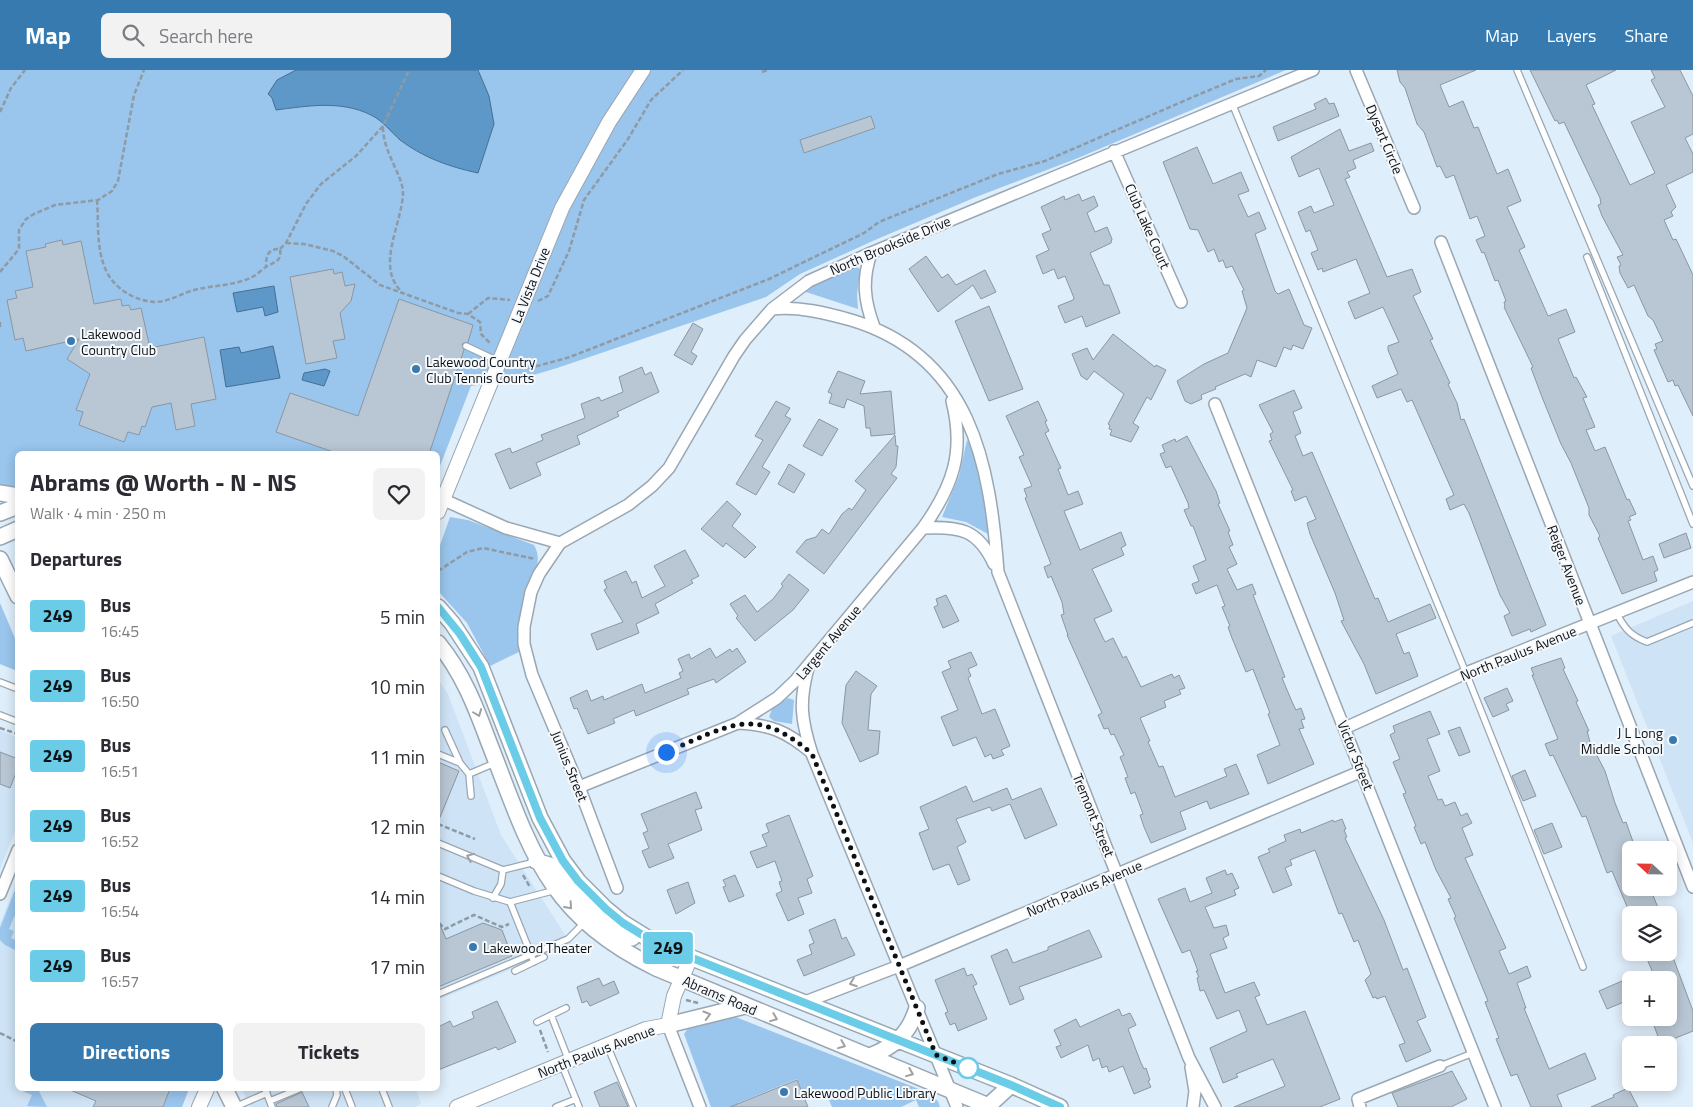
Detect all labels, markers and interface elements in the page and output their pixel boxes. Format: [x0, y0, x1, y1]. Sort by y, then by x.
search box [101, 13, 451, 58]
text: Map [25, 17, 71, 53]
icon: search [119, 21, 147, 49]
text: Search here [159, 21, 253, 50]
text: Map [1485, 22, 1519, 49]
text: Layers [1547, 22, 1596, 49]
text: Share [1624, 22, 1668, 49]
street label: Dysart Circle [1361, 101, 1409, 177]
street label: Club Lake Court [1120, 180, 1176, 272]
street label: North Brookside Drive [826, 210, 954, 280]
street label: La Vista Drive [505, 244, 555, 326]
place label: Lakewood Country Club [81, 323, 156, 360]
marker: Lakewood Country Club [65, 335, 77, 347]
place label: Lakewood Country Club Tennis Courts [426, 351, 536, 388]
marker: Lakewood Country Club Tennis Courts [410, 363, 422, 375]
text: Abrams @ Worth - N - NS [30, 464, 297, 500]
button: heart [373, 468, 425, 520]
text: Walk · 4 min · 250 m [30, 501, 166, 525]
street label: Reiger Avenue [1542, 522, 1592, 608]
text: Departures [30, 544, 122, 573]
text: Bus [100, 590, 131, 619]
street label: Largent Avenue [790, 600, 866, 684]
text: 249 [42, 602, 73, 629]
text: 5 min [380, 602, 425, 631]
text: 16:45 [100, 619, 139, 643]
street label: North Paulus Avenue [1457, 620, 1579, 686]
text: Bus [100, 660, 131, 689]
text: 249 [42, 672, 73, 699]
text: 10 min [369, 672, 425, 701]
text: 16:50 [100, 689, 139, 713]
one-way arrow [472, 708, 482, 717]
street label: Victor Street [1332, 717, 1380, 793]
place label: J L Long Middle School [1581, 722, 1663, 759]
street label: Junius Street [546, 727, 594, 805]
text: Bus [100, 730, 131, 759]
marker: J L Long Middle School [1667, 734, 1679, 746]
your location [654, 740, 679, 765]
text: 249 [42, 742, 73, 769]
text: 11 min [369, 742, 425, 771]
text: 16:51 [100, 759, 139, 783]
street label: Tremont Street [1068, 770, 1120, 860]
text: Bus [100, 800, 131, 829]
text: 249 [42, 812, 73, 839]
text: 12 min [369, 812, 425, 841]
text: 16:52 [100, 829, 139, 853]
north arrow [1622, 841, 1678, 896]
map controls [1622, 841, 1677, 1091]
one-way arrow [467, 852, 475, 862]
street label: North Paulus Avenue [1023, 854, 1145, 922]
text: Bus [100, 870, 131, 899]
text: 249 [42, 882, 73, 909]
text: 14 min [369, 882, 425, 911]
text: 16:54 [100, 899, 139, 923]
one-way arrow [564, 901, 573, 910]
button: layers [1622, 906, 1677, 961]
line badge: 249 [639, 932, 697, 964]
text: 249 [653, 934, 683, 961]
place label: Lakewood Theater [483, 937, 592, 958]
text: Bus [100, 940, 131, 969]
marker: Lakewood Theater [467, 941, 479, 953]
text: 249 [42, 952, 73, 979]
text: 17 min [369, 952, 425, 981]
text: 16:57 [100, 969, 139, 993]
street label: Abrams Road [679, 970, 761, 1020]
button: + [1622, 971, 1677, 1026]
one-way arrow [849, 977, 858, 987]
one-way arrow [702, 1011, 710, 1021]
one-way arrow [769, 1012, 778, 1022]
street label: North Paulus Avenue [534, 1019, 658, 1083]
button: Directions [30, 1023, 223, 1081]
button: Tickets [233, 1023, 425, 1081]
button: − [1622, 1036, 1677, 1091]
one-way arrow [837, 1039, 846, 1049]
unlabelled marker [957, 1057, 979, 1079]
one-way arrow [905, 1066, 914, 1077]
place label: Lakewood Public Library [794, 1082, 937, 1103]
marker: Lakewood Public Library [778, 1086, 790, 1098]

